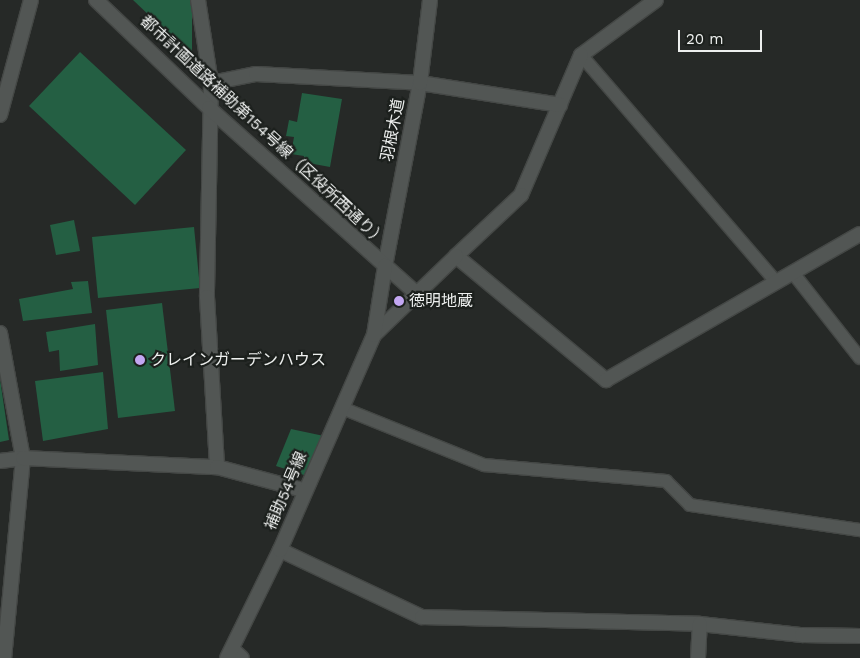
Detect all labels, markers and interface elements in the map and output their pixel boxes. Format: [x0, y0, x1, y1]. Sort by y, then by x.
street label: 都市計画道路補助第154号線（区役所西通り） [136, 12, 390, 250]
scale bar [680, 20, 764, 52]
text: 20 m [686, 30, 724, 48]
street label: 羽根木道 [377, 97, 409, 163]
place label: 徳明地蔵 [409, 291, 473, 311]
marker: 徳明地蔵 [393, 295, 405, 307]
place label: クレインガーデンハウス [150, 350, 326, 370]
marker: クレインガーデンハウス [134, 354, 146, 366]
street label: 補助54号線 [261, 449, 311, 533]

